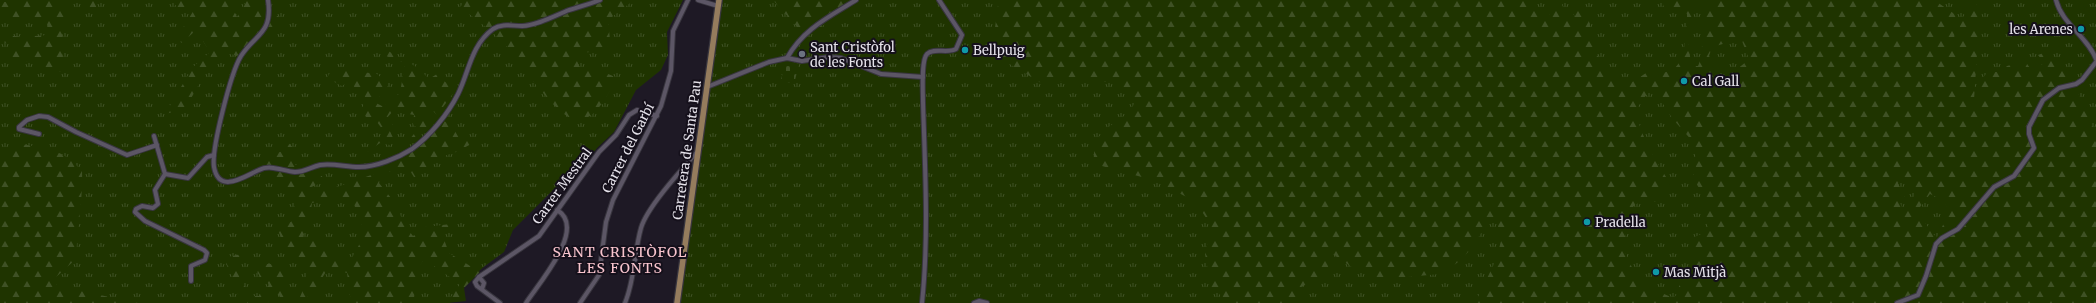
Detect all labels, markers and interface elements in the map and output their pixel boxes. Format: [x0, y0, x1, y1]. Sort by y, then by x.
place label: les Arenes [2009, 21, 2073, 38]
marker: les Arenes [2076, 24, 2086, 34]
place label: Sant Cristòfol de les Fonts [810, 39, 895, 71]
place label: Bellpuig [973, 42, 1025, 59]
marker: Bellpuig [960, 45, 970, 55]
marker: Sant Cristòfol de les Fonts [797, 49, 807, 59]
place label: Cal Gall [1692, 73, 1739, 90]
marker: Cal Gall [1679, 76, 1689, 86]
street label: Carretera de Santa Pau [669, 79, 705, 221]
street label: Carrer del Garbí [598, 100, 658, 196]
street label: Carrer Mestral [528, 144, 596, 228]
place label: Pradella [1595, 214, 1646, 231]
marker: Pradella [1582, 217, 1592, 227]
district label: SANT CRISTÒFOL LES FONTS [553, 243, 687, 277]
place label: Mas Mitjà [1664, 264, 1726, 281]
marker: Mas Mitjà [1651, 267, 1661, 277]

